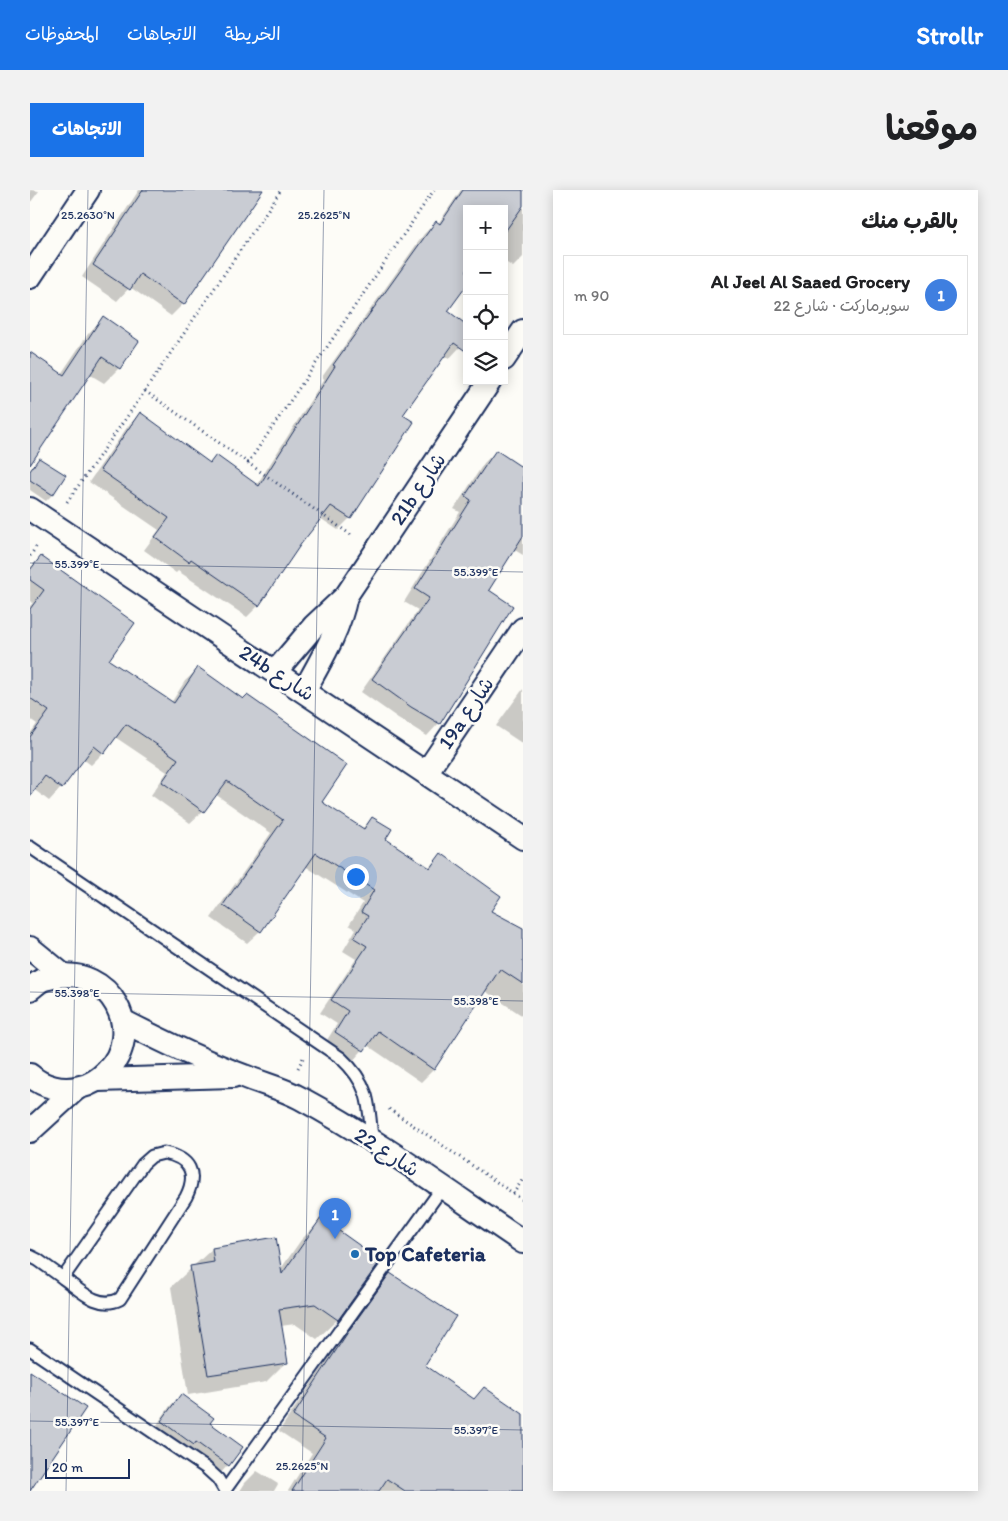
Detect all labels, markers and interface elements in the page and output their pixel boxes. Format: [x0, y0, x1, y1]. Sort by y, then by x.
text: Strollr [917, 21, 983, 50]
text: المحفوظات [25, 23, 99, 45]
text: الاتجاهات [127, 23, 197, 45]
text: الخريطة [225, 23, 281, 45]
button: الاتجاهات [30, 103, 144, 157]
text: موقعنا [885, 107, 978, 149]
map controls [463, 205, 508, 385]
button: + [463, 205, 508, 250]
text: 25.2630°N [61, 208, 115, 222]
text: 25.2625°N [298, 208, 350, 222]
text: بالقرب منك [861, 208, 958, 233]
button: − [463, 250, 508, 295]
text: Al Jeel Al Saaed Grocery [711, 270, 910, 293]
text: 90 m [574, 286, 609, 305]
text: 1 [937, 286, 945, 305]
button: locate [463, 295, 508, 340]
text: سوبرماركت · شارع 22 [774, 296, 910, 315]
button: layers [463, 340, 508, 385]
street label: 21b شارع [384, 448, 453, 531]
text: 55.399°E [55, 557, 100, 571]
text: 55.399°E [454, 565, 499, 579]
street label: 24b شارع [233, 639, 320, 709]
street label: 19a شارع [432, 672, 501, 755]
your location [343, 864, 369, 890]
text: 55.398°E [54, 986, 100, 1000]
text: 55.398°E [453, 994, 499, 1008]
street label: شارع 22 [349, 1121, 424, 1184]
pin: 1 [319, 1198, 351, 1239]
place label: Top Cafeteria [364, 1241, 487, 1267]
marker: Top Cafeteria [349, 1248, 361, 1260]
text: 55.397°E [55, 1415, 100, 1429]
text: 55.397°E [454, 1423, 499, 1437]
scale bar [45, 1456, 130, 1479]
text: 20 m [52, 1459, 83, 1476]
text: 25.2625°N [276, 1459, 328, 1473]

